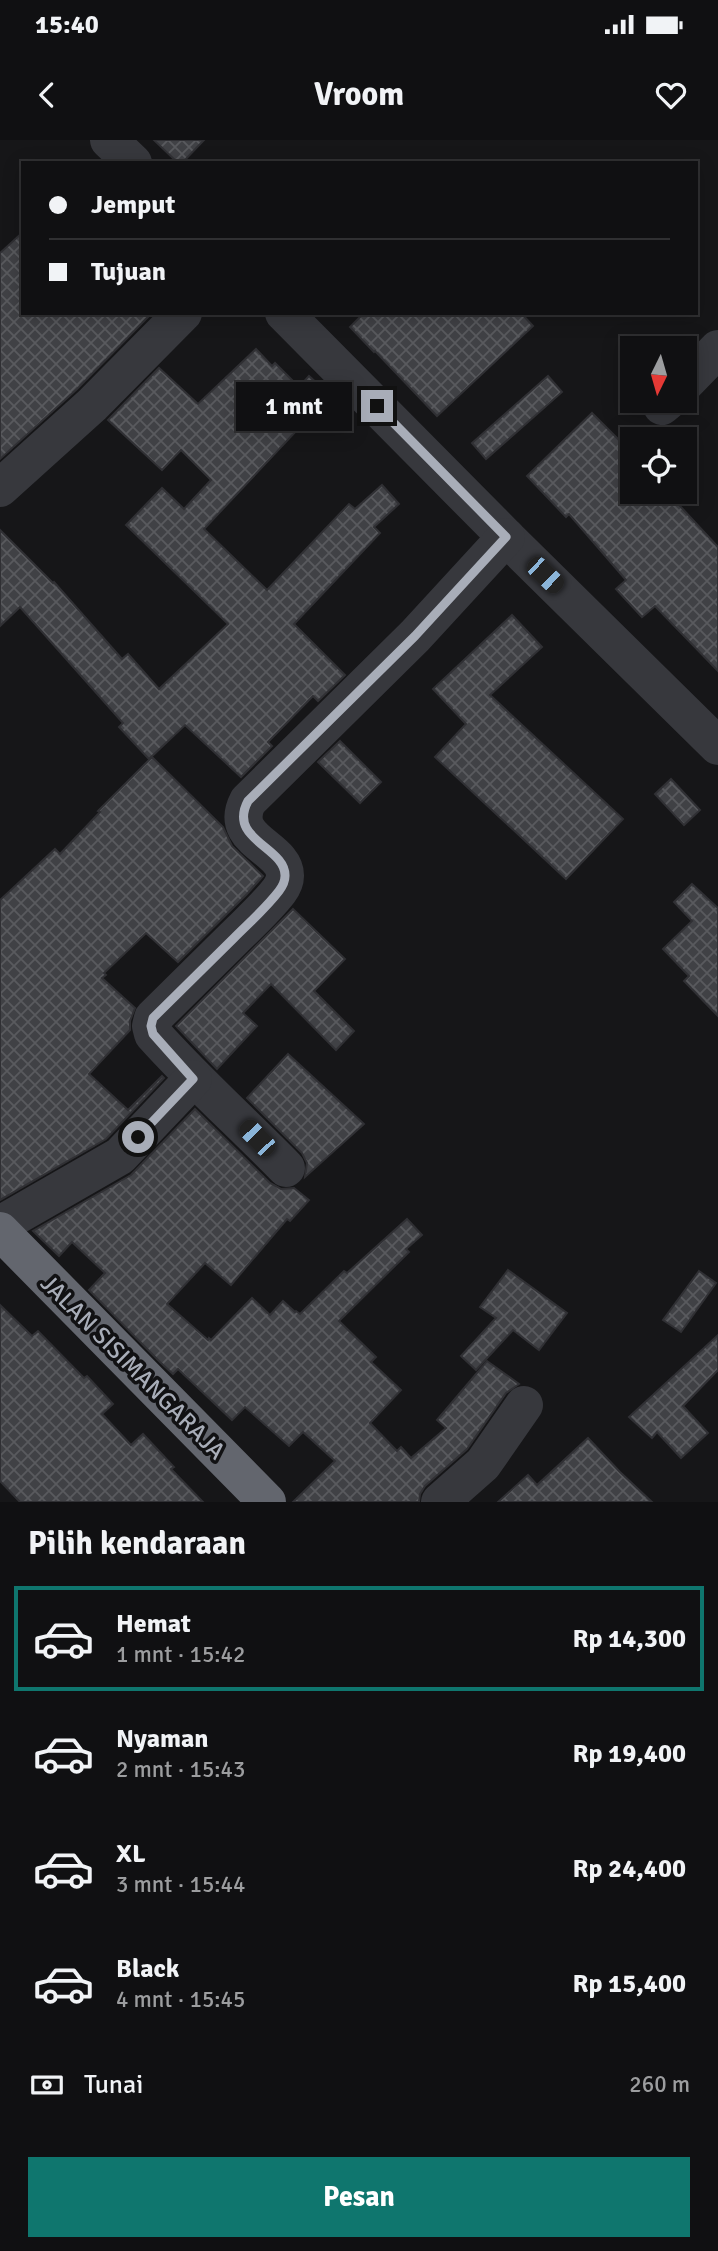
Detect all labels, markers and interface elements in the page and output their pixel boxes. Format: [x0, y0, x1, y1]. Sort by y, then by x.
text: 15:40 [35, 9, 99, 41]
text: Vroom [314, 75, 404, 114]
icon: back [28, 76, 66, 114]
icon: heart [652, 76, 690, 114]
text: Jemput [91, 189, 175, 221]
text: Tujuan [91, 256, 166, 288]
north arrow [620, 336, 696, 413]
map controls [620, 336, 697, 504]
callout: 1 mnt [237, 382, 352, 430]
route end [361, 390, 393, 422]
text: 1 mnt [265, 392, 323, 421]
button: locate [620, 427, 697, 504]
car [523, 553, 568, 597]
car [235, 1116, 280, 1160]
route start [122, 1121, 154, 1153]
street label: JALAN SISIMANGARAJA [34, 1268, 232, 1466]
text: Pilih kendaraan [28, 1524, 246, 1563]
icon: car [32, 1607, 95, 1670]
text: Hemat [116, 1608, 191, 1640]
text: Rp 14,300 [572, 1623, 686, 1655]
text: 1 mnt · 15:42 [116, 1640, 245, 1669]
icon: car [32, 1722, 95, 1785]
text: Nyaman [116, 1723, 209, 1755]
text: Rp 19,400 [572, 1738, 686, 1770]
text: 2 mnt · 15:43 [116, 1755, 245, 1784]
icon: car [32, 1837, 95, 1900]
text: XL [116, 1838, 146, 1870]
text: Rp 24,400 [572, 1853, 686, 1885]
text: 3 mnt · 15:44 [116, 1870, 245, 1899]
icon: car [32, 1952, 95, 2015]
text: Black [116, 1953, 179, 1985]
text: Rp 15,400 [572, 1968, 686, 2000]
text: 4 mnt · 15:45 [116, 1985, 245, 2014]
icon: cash [28, 2066, 66, 2104]
text: Tunai [84, 2069, 143, 2101]
text: 260 m [629, 2070, 690, 2099]
button: Pesan [28, 2157, 690, 2237]

